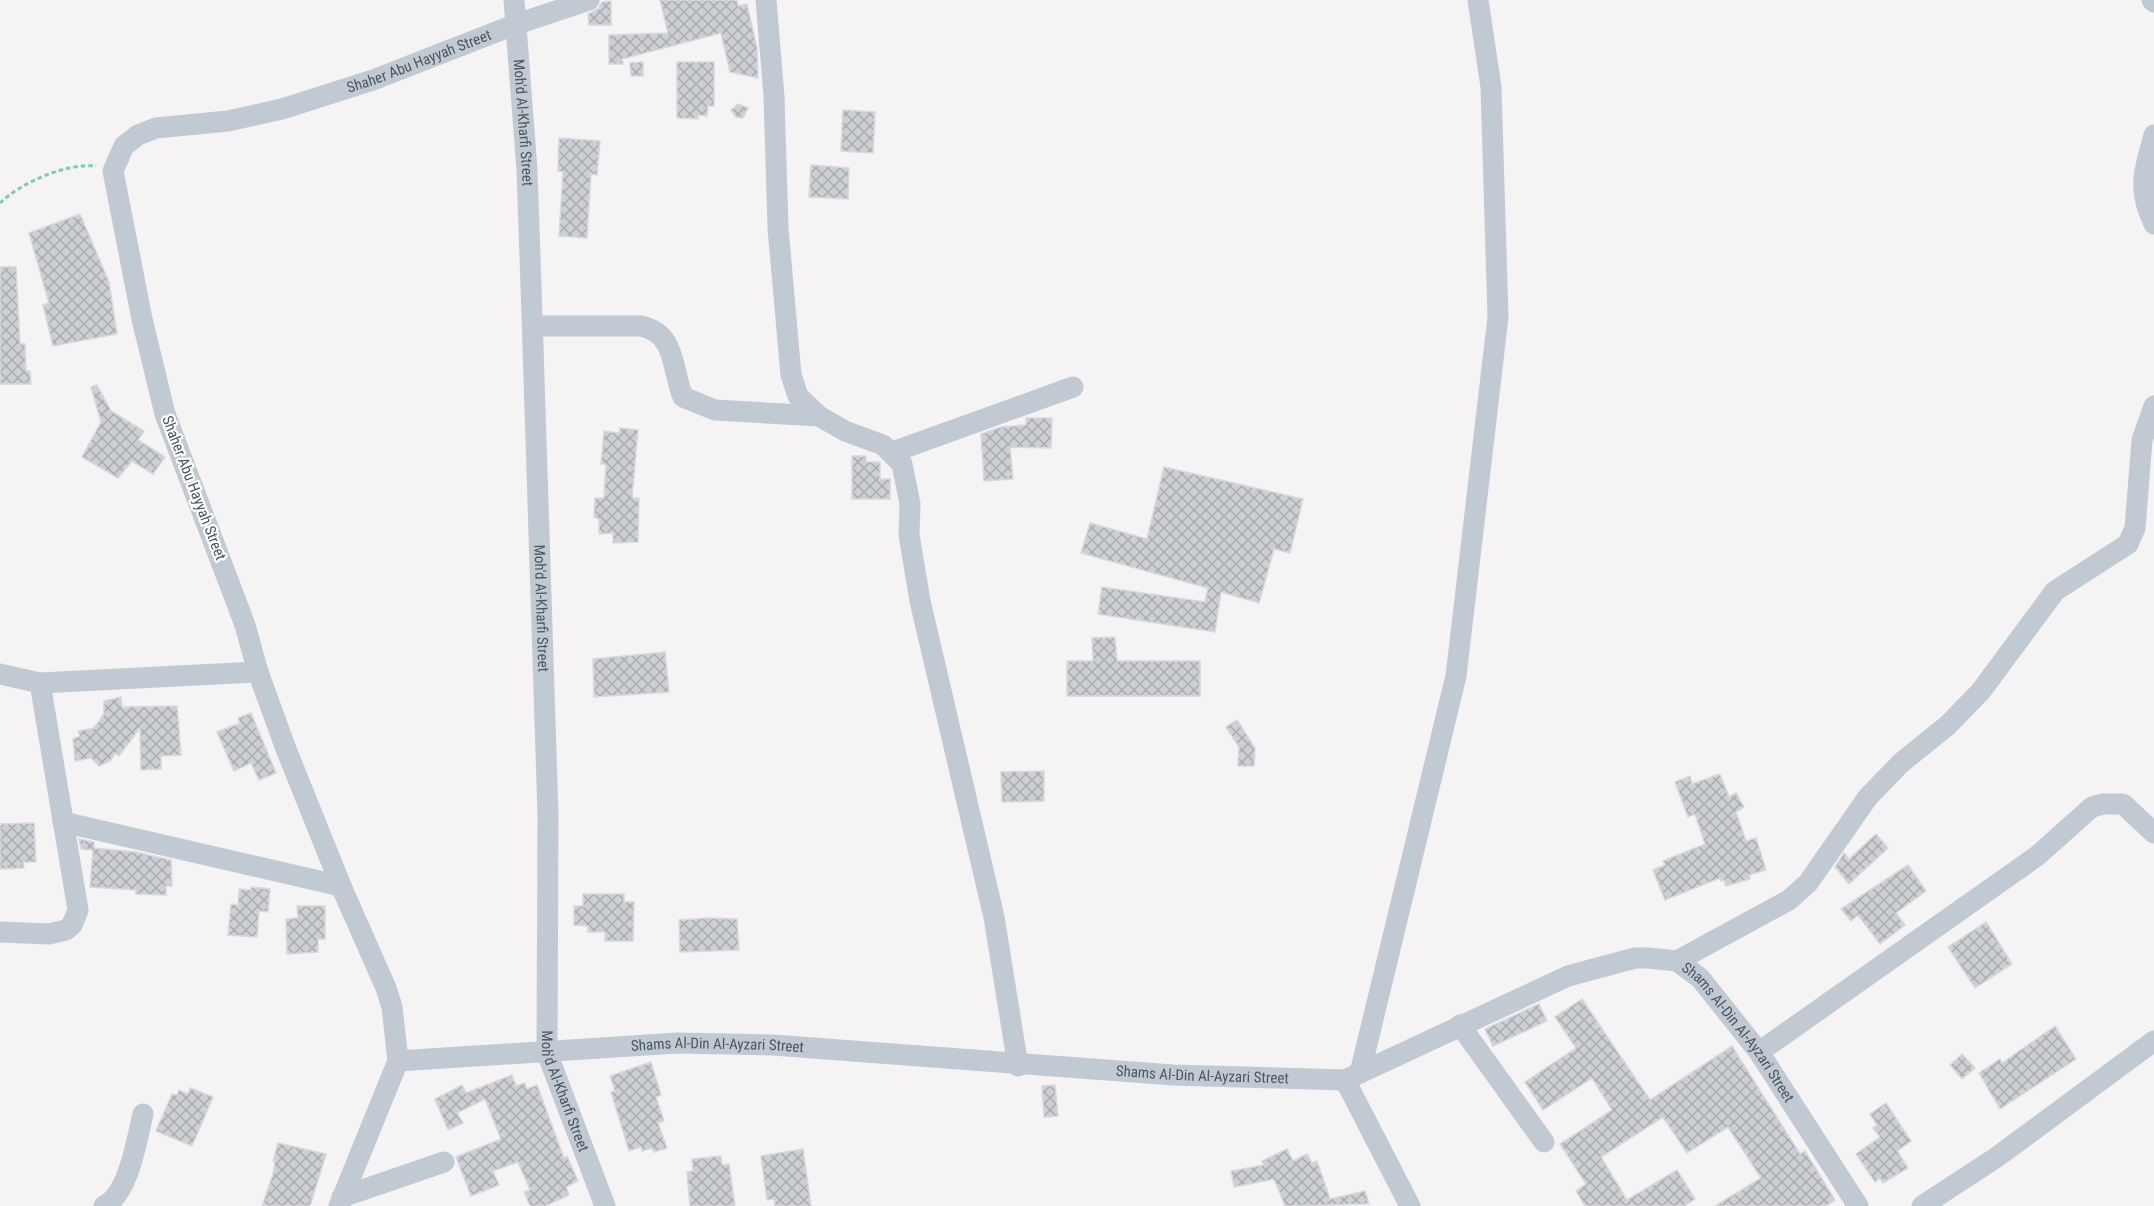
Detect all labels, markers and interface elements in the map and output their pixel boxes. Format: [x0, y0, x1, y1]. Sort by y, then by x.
street label: Shaher Abu Hayyah Street [345, 26, 494, 97]
street label: Moh'd Al-Kharfi Street [510, 58, 537, 187]
street label: Shaher Abu Hayyah Street [158, 413, 230, 563]
street label: Moh'd Al-Kharfi Street [530, 544, 552, 672]
street label: Shams Al-Din Al-Ayzari Street [1678, 959, 1798, 1106]
street label: Moh'd Al-Kharfi Street [538, 1030, 593, 1154]
street label: Shams Al-Din Al-Ayzari Street [630, 1034, 805, 1056]
street label: Shams Al-Din Al-Ayzari Street [1115, 1062, 1289, 1087]

